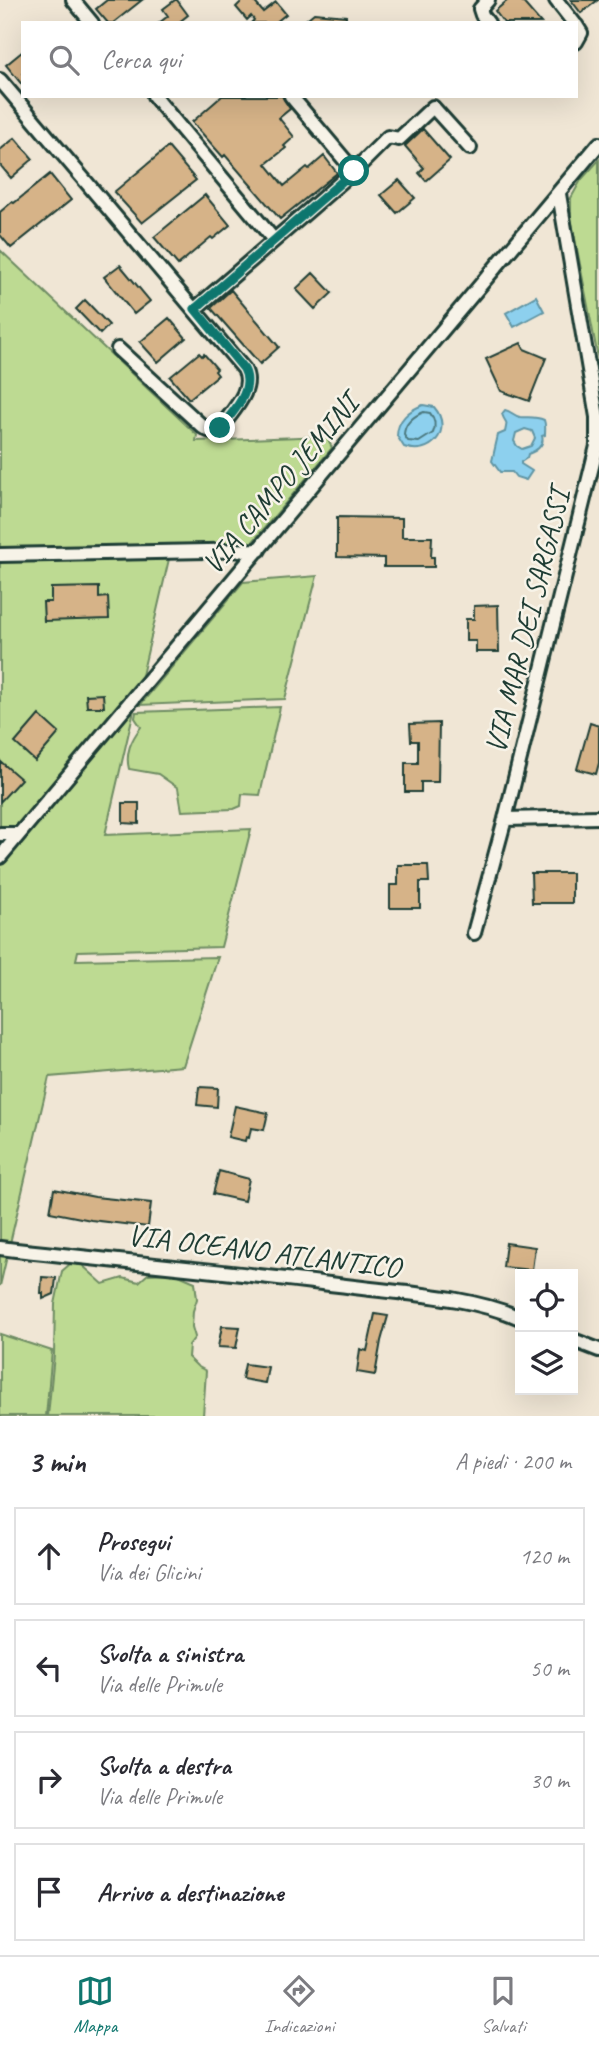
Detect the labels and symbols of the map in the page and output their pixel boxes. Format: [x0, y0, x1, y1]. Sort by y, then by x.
route start [338, 155, 369, 186]
street label: VIA CAMPO JEMINI [194, 381, 371, 582]
route end [204, 412, 235, 443]
street label: VIA MAR DEI SARGASSI [476, 479, 580, 757]
street label: VIA OCEANO ATLANTICO [126, 1215, 405, 1287]

